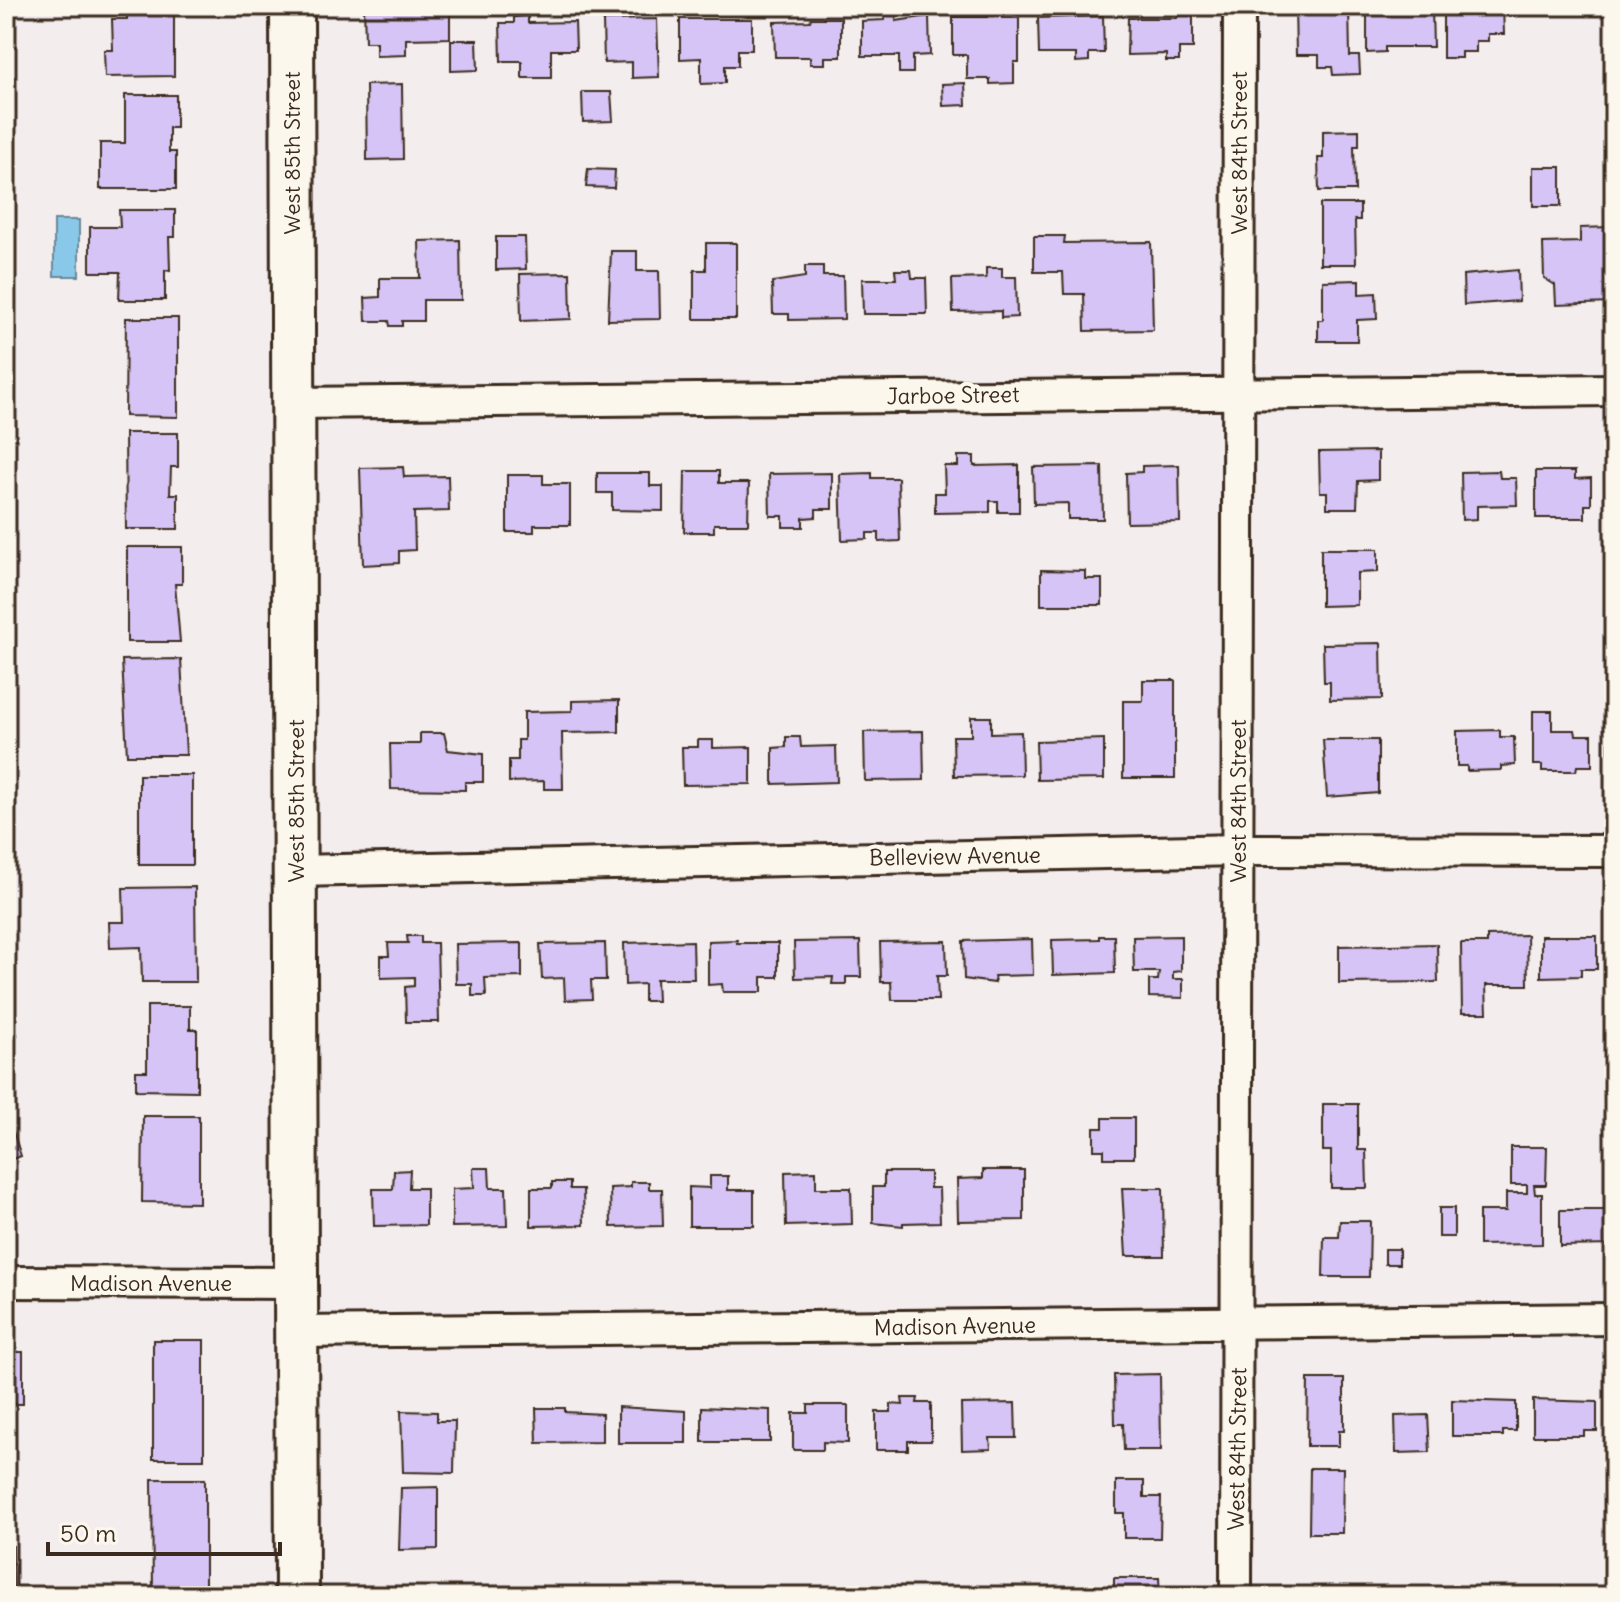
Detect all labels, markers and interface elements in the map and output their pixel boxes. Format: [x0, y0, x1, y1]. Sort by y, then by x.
street label: West 85th Street [278, 71, 306, 235]
street label: West 84th Street [1225, 71, 1253, 235]
street label: Jarboe Street [886, 380, 1020, 410]
street label: West 85th Street [282, 719, 310, 883]
street label: West 84th Street [1224, 719, 1252, 883]
street label: Belleview Avenue [869, 841, 1041, 871]
street label: Madison Avenue [70, 1269, 232, 1297]
street label: Madison Avenue [874, 1311, 1036, 1341]
street label: West 84th Street [1222, 1367, 1252, 1531]
scale bar [48, 1506, 280, 1556]
text: 50 m [60, 1518, 116, 1548]

